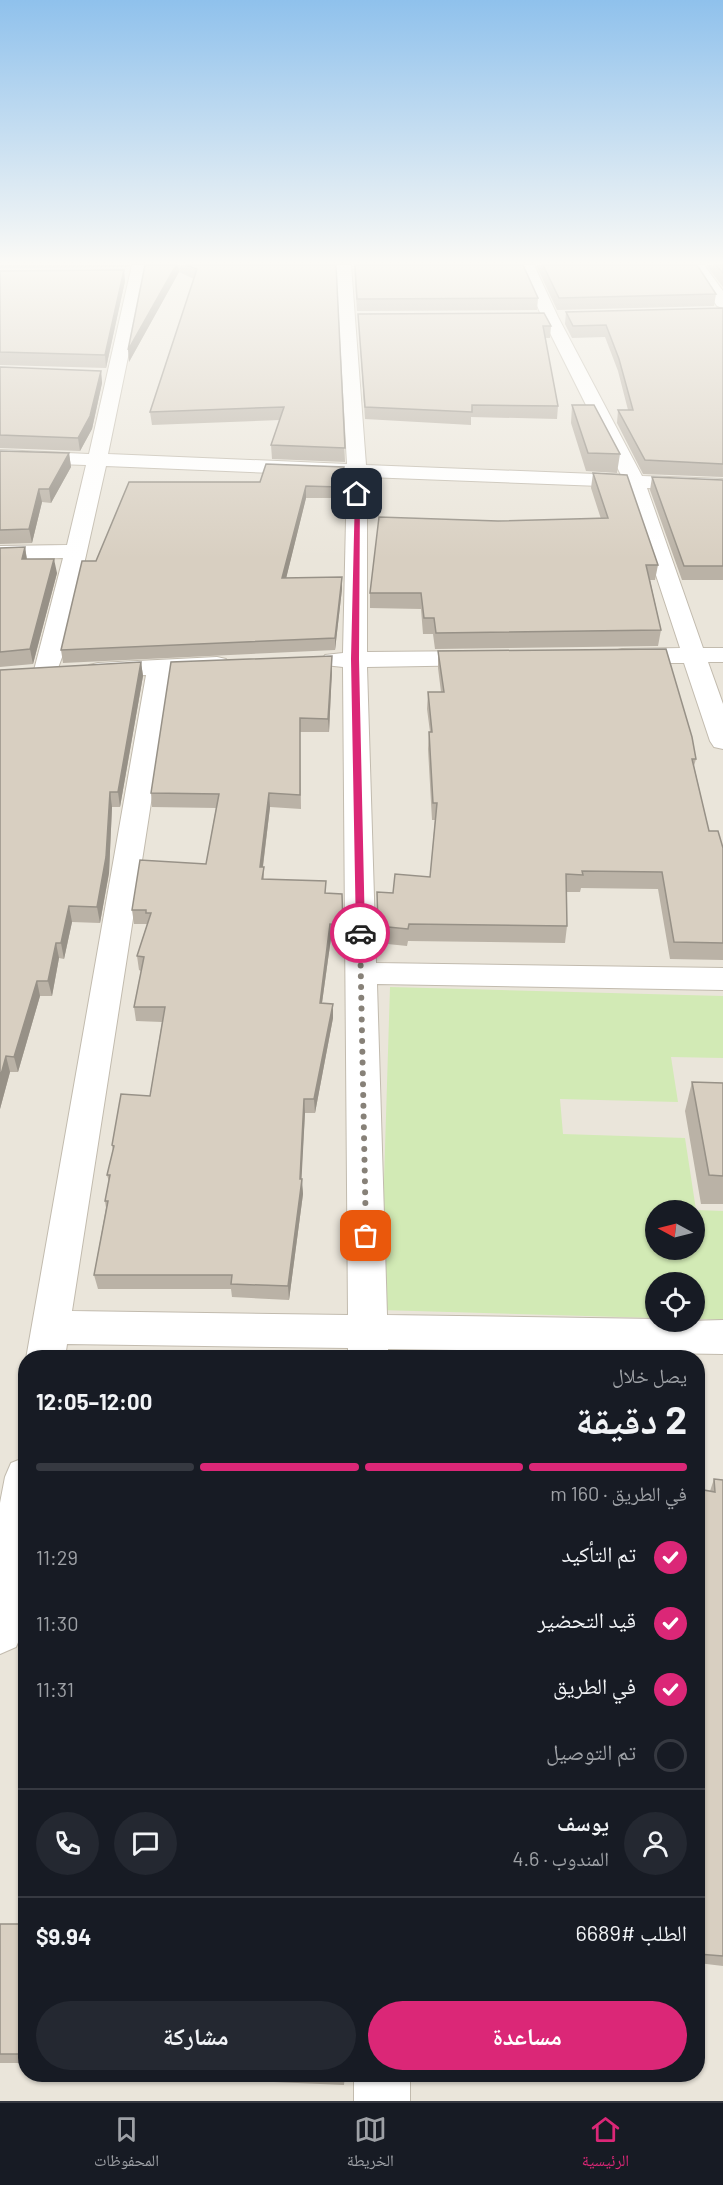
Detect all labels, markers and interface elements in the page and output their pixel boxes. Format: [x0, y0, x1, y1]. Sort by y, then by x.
pin [331, 468, 382, 519]
icon: home [340, 477, 373, 510]
courier [330, 903, 390, 963]
icon: car [344, 917, 377, 950]
north arrow [645, 1200, 705, 1260]
map controls [645, 1200, 705, 1332]
pin [340, 1210, 391, 1261]
icon: bag [349, 1219, 382, 1252]
button: locate [645, 1272, 705, 1332]
text: يصل خلال [612, 1363, 687, 1387]
text: 12:00–12:05 [36, 1388, 152, 1414]
text: 2 دقيقة [575, 1395, 687, 1442]
text: في الطريق · 160 m [550, 1481, 687, 1505]
text: تم التأكيد [562, 1540, 636, 1566]
icon: check [654, 1541, 687, 1574]
text: 11:29 [36, 1545, 78, 1569]
text: قيد التحضير [538, 1606, 636, 1632]
icon: check [654, 1607, 687, 1640]
text: 11:30 [36, 1611, 78, 1635]
text: في الطريق [553, 1672, 636, 1698]
icon: check [654, 1673, 687, 1706]
text: 11:31 [36, 1677, 74, 1701]
text: تم التوصيل [546, 1738, 636, 1764]
text: يوسف [557, 1809, 609, 1835]
button: phone [36, 1812, 99, 1875]
button: chat [114, 1812, 177, 1875]
button: person [624, 1812, 687, 1875]
text: المندوب · 4.6 [513, 1846, 609, 1870]
text: الطلب #6689 [575, 1919, 687, 1945]
text: $9.94 [36, 1923, 91, 1949]
button: مشاركة [36, 2001, 356, 2070]
button: مساعدة [368, 2001, 687, 2070]
tab: المحفوظات [94, 2113, 159, 2176]
tab: الخريطة [347, 2113, 394, 2176]
tab: الرئيسية [582, 2113, 629, 2176]

